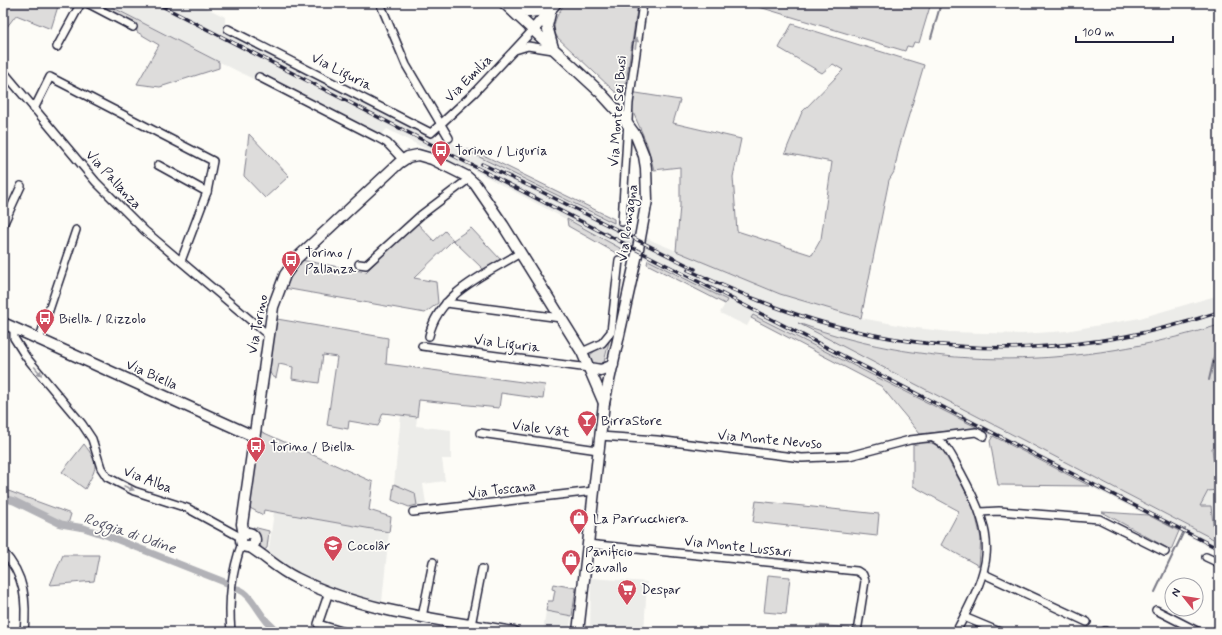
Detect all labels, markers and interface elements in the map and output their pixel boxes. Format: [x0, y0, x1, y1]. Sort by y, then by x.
scale bar [1076, 18, 1173, 44]
text: 100 m [1082, 25, 1114, 41]
one-way arrow [633, 37, 639, 49]
street label: Via Liguria [307, 49, 376, 97]
street label: Via Emilia [441, 51, 496, 106]
street label: Via Monte Sei Busi [605, 55, 631, 167]
bus stop icon: Torino / Liguria [430, 139, 452, 167]
place label: Torino / Liguria [455, 142, 548, 162]
street label: Via Pallanza [81, 146, 145, 213]
street label: Via Romagna [614, 183, 643, 263]
place label: Torino / Pallanza [305, 244, 357, 278]
bus stop icon: Torino / Pallanza [280, 249, 302, 277]
street label: Via Torino [243, 293, 273, 355]
bus stop icon: Biella / Rizzolo [34, 307, 56, 335]
place label: Biella / Rizzolo [59, 310, 146, 328]
street label: Via Liguria [473, 331, 541, 359]
street label: Via Biella [123, 356, 180, 394]
one-way arrow [34, 366, 43, 377]
bar icon: BirraStore [576, 409, 598, 437]
place label: BirraStore [601, 412, 662, 430]
street label: Viale Vât [511, 416, 572, 442]
street label: Via Monte Nevoso [717, 426, 823, 454]
bus stop icon: Torino / Biella [245, 435, 267, 463]
place label: Torino / Biella [270, 438, 355, 456]
street label: Via Alba [121, 462, 175, 497]
street label: Via Toscana [467, 477, 537, 503]
one-way arrow [123, 485, 134, 491]
shop icon: La Parrucchiera [568, 507, 590, 535]
water label: Roggia di Udine [80, 509, 179, 561]
place label: La Parrucchiera [593, 510, 689, 528]
street label: Via Monte Lussari [683, 532, 793, 562]
school or university icon: Cocolâr [322, 534, 344, 562]
place label: Cocolâr [347, 537, 390, 555]
place label: Panificio Cavallo [585, 543, 633, 577]
shop icon: Panificio Cavallo [560, 548, 582, 576]
north arrow [1164, 577, 1204, 617]
supermarket icon: Despar [616, 578, 638, 606]
place label: Despar [641, 581, 681, 599]
text: N [1168, 586, 1184, 599]

